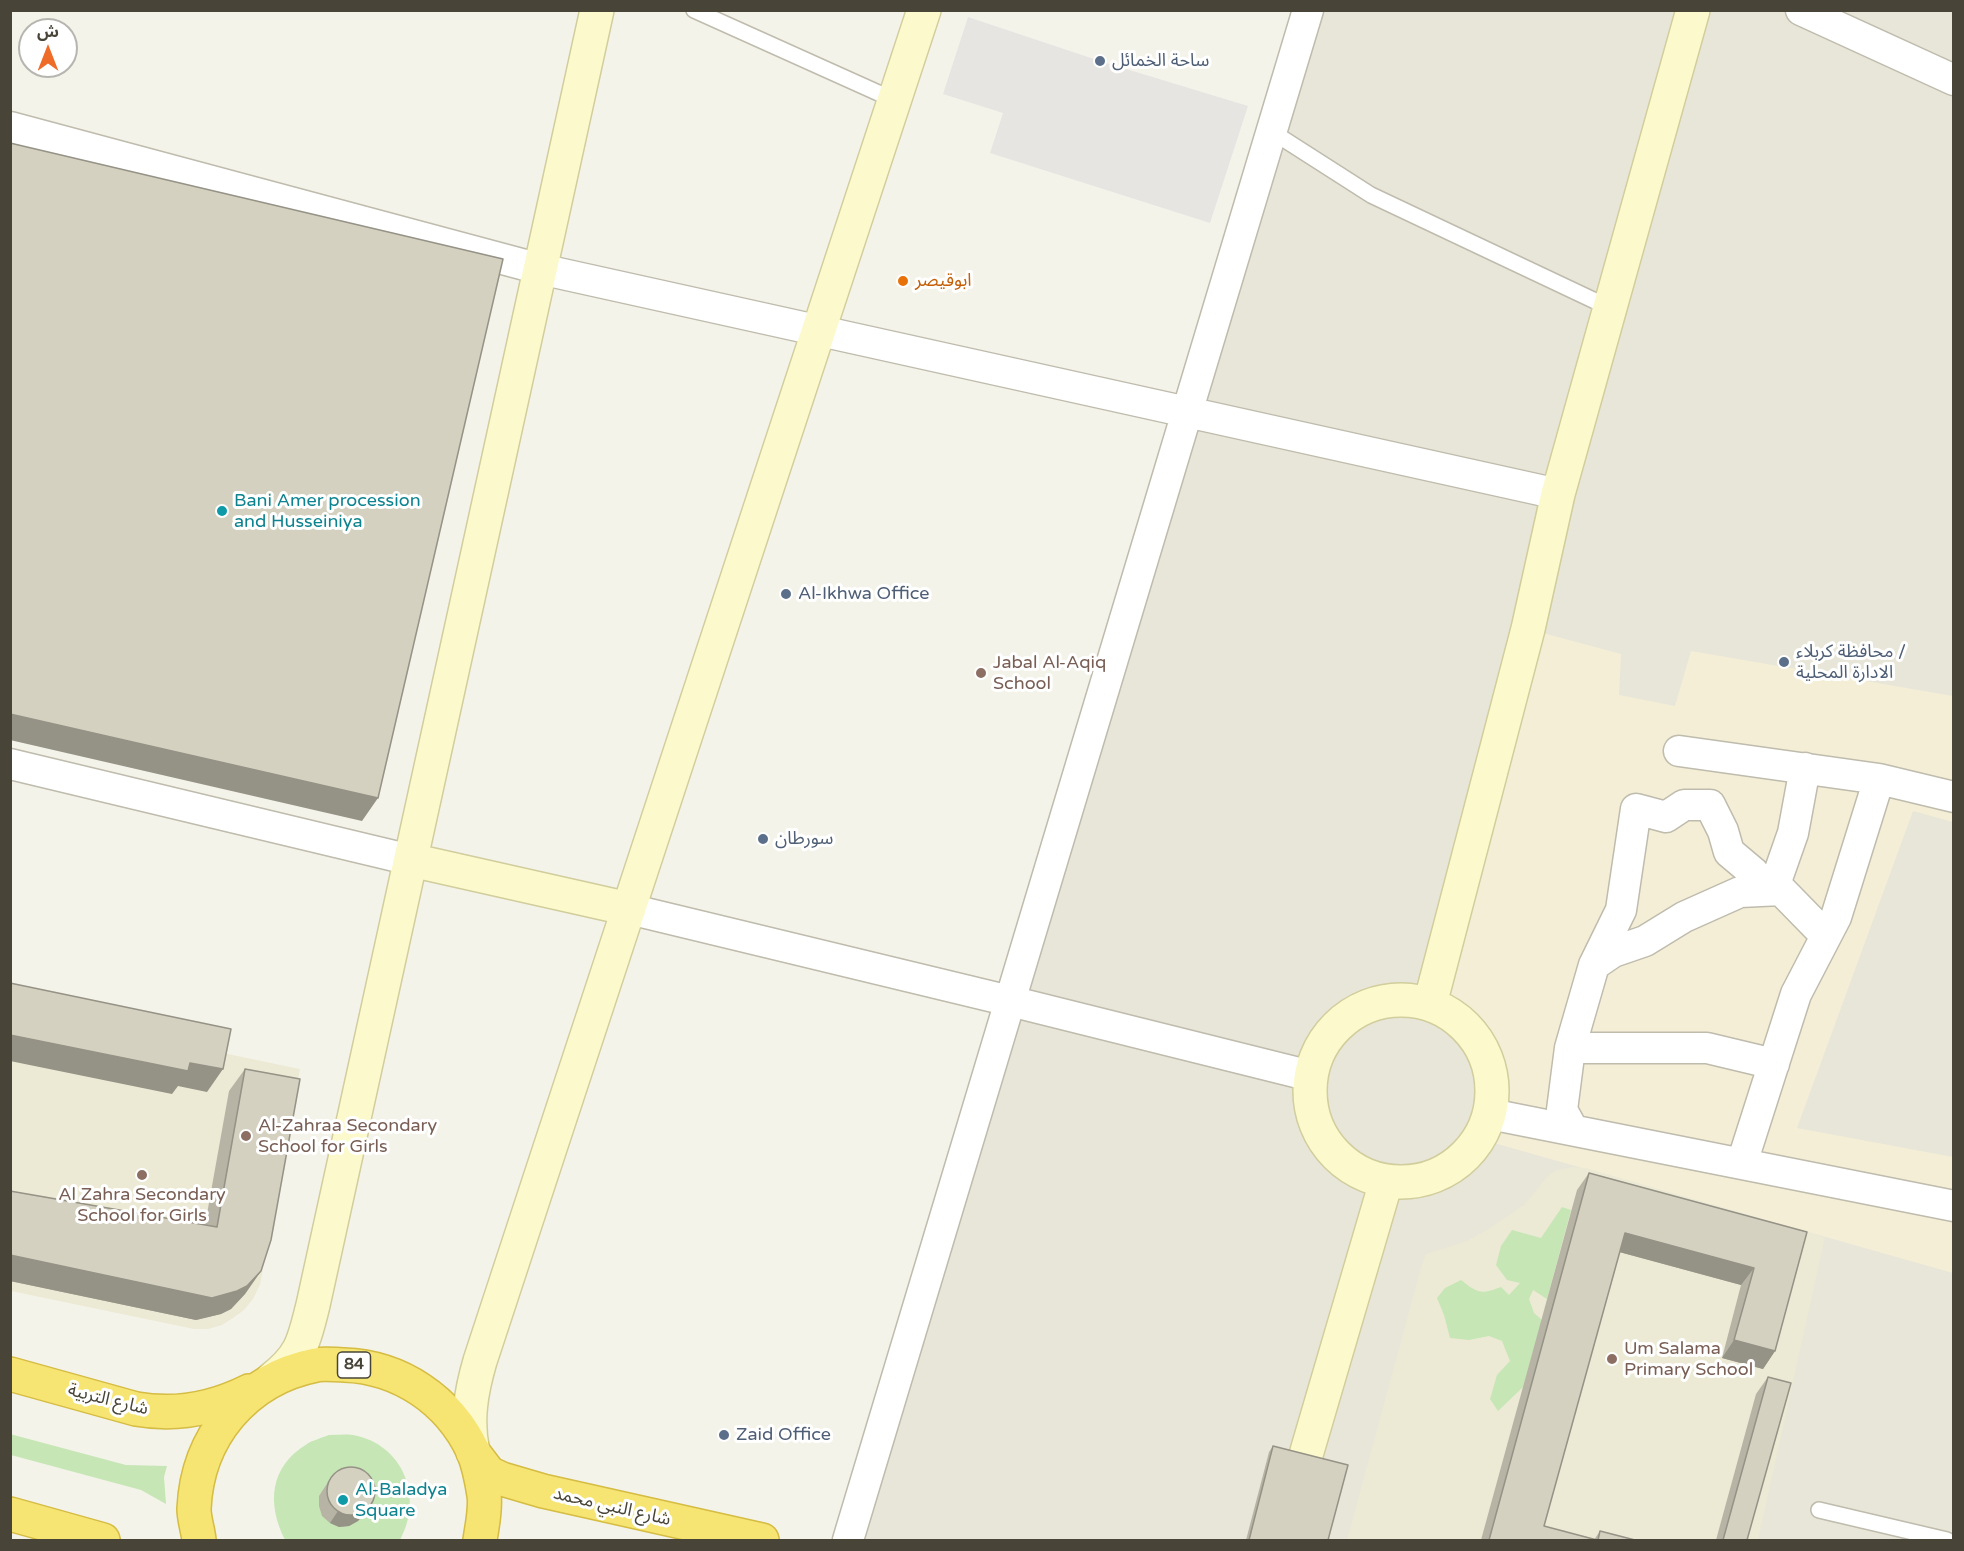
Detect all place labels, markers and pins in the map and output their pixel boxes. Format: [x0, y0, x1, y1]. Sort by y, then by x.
place label: ساحة الخمائل [1112, 50, 1209, 72]
marker: ساحة الخمائل [1093, 54, 1107, 68]
place label: ابوقیصر [915, 270, 972, 292]
marker: ابوقیصر [896, 274, 910, 288]
place label: Bani Amer procession and Husseiniya [234, 490, 421, 532]
marker: Bani Amer procession and Husseiniya [215, 504, 229, 518]
place label: Al-Ikhwa Office [798, 583, 929, 605]
marker: Al-Ikhwa Office [779, 587, 793, 601]
place label: محافظة كربلاء / الادارة المحلية [1796, 641, 1906, 684]
place label: Jabal Al-Aqiq School [993, 652, 1106, 694]
marker: محافظة كربلاء / الادارة المحلية [1777, 655, 1791, 669]
marker: Jabal Al-Aqiq School [974, 666, 988, 680]
place label: سورطان [775, 828, 833, 850]
marker: سورطان [756, 832, 770, 846]
place label: Al-Zahraa Secondary School for Girls [258, 1115, 437, 1158]
marker: Al-Zahraa Secondary School for Girls [239, 1129, 253, 1143]
marker: Al Zahra Secondary School for Girls [135, 1168, 149, 1182]
place label: Al Zahra Secondary School for Girls [58, 1184, 226, 1226]
place label: Um Salama Primary School [1624, 1338, 1753, 1380]
marker: Um Salama Primary School [1605, 1352, 1619, 1366]
place label: Zaid Office [736, 1424, 831, 1446]
marker: Zaid Office [717, 1428, 731, 1442]
place label: Al-Baladya Square [355, 1479, 447, 1522]
marker: Al-Baladya Square [336, 1493, 350, 1507]

